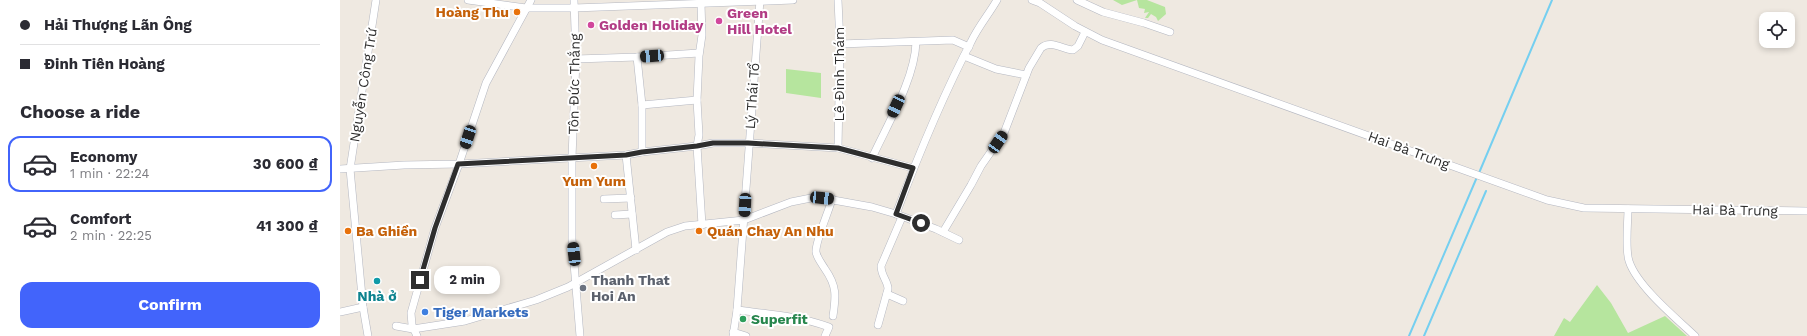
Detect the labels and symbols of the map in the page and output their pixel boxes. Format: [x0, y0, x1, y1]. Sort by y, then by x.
place label: Hoàng Thu [436, 4, 509, 20]
place label: Green Hill Hotel [727, 5, 792, 37]
marker: Hoàng Thu [512, 7, 522, 17]
marker: Green Hill Hotel [714, 16, 724, 26]
place label: Golden Holiday [599, 17, 703, 33]
marker: Golden Holiday [586, 20, 596, 30]
street label: Nguyễn Công Trứ [346, 26, 380, 143]
street label: Lê Đình Thám [831, 27, 847, 121]
street label: Tôn Đức Thắng [565, 33, 583, 135]
car [640, 49, 664, 63]
street label: Lý Thái Tổ [742, 62, 762, 130]
car [885, 93, 907, 119]
car [459, 124, 477, 150]
street label: Hai Bà Trưng [1366, 128, 1453, 172]
car [986, 129, 1010, 155]
marker: Yum Yum [589, 161, 599, 171]
place label: Yum Yum [562, 173, 626, 189]
car [809, 191, 835, 205]
car [738, 193, 752, 217]
street label: Hai Bà Trưng [1692, 201, 1779, 219]
route start [912, 214, 930, 232]
place label: Ba Ghiền [356, 223, 417, 239]
place label: Quán Chay An Nhu [707, 223, 834, 239]
marker: Ba Ghiền [343, 226, 353, 236]
marker: Quán Chay An Nhu [694, 226, 704, 236]
car [567, 241, 581, 267]
callout: 2 min [434, 266, 500, 294]
route end [411, 271, 429, 289]
place label: Thanh That Hoi An [591, 272, 670, 304]
marker: Nhà ở [372, 276, 382, 286]
marker: Thanh That Hoi An [578, 283, 588, 293]
place label: Nhà ở [357, 288, 397, 304]
place label: Tiger Markets [433, 304, 529, 320]
marker: Tiger Markets [420, 307, 430, 317]
place label: Superfit [751, 311, 808, 327]
marker: Superfit [738, 314, 748, 324]

